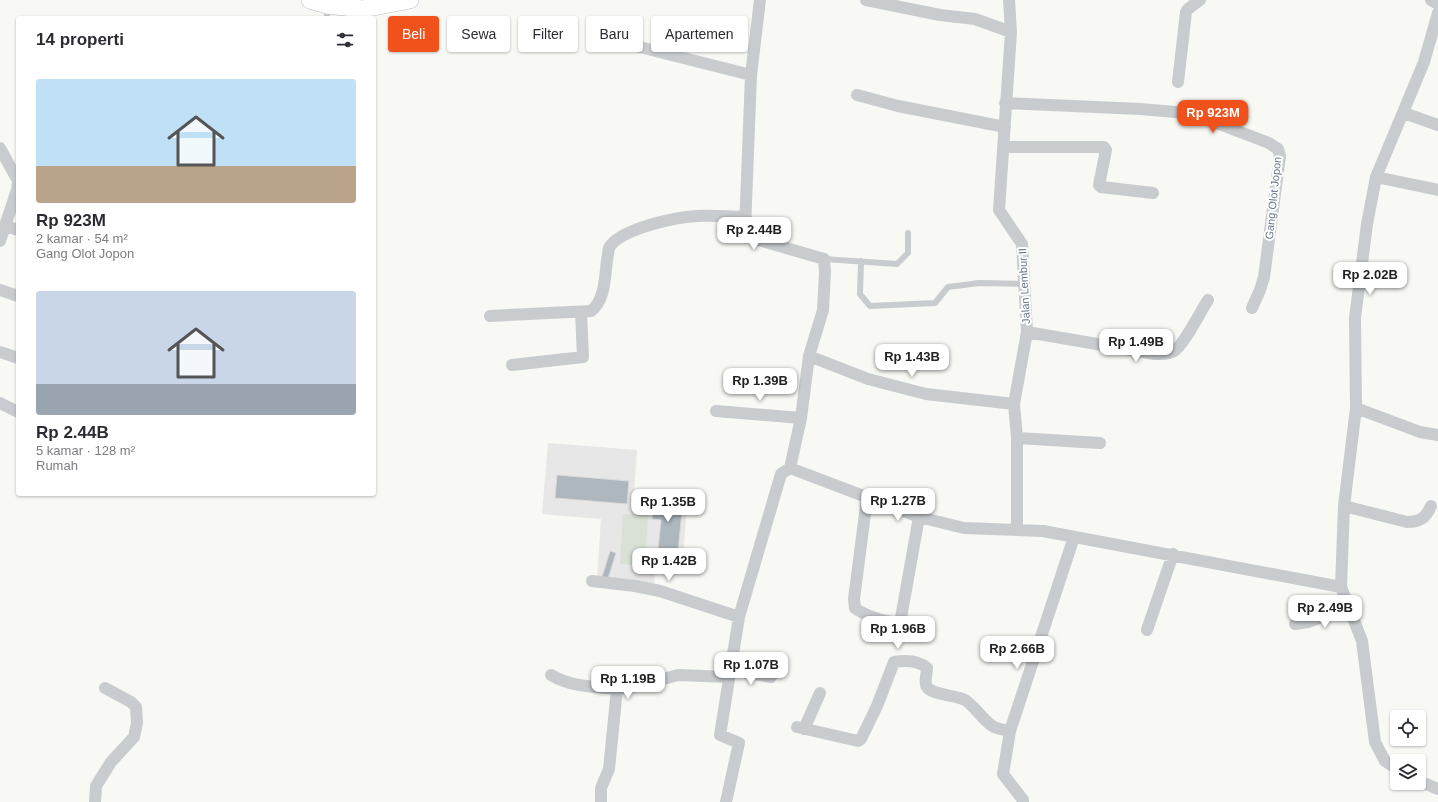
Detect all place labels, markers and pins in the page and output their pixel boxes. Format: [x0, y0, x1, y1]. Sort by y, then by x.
pin: Rp 923M [1176, 100, 1250, 134]
pin: Rp 2.44B [713, 217, 795, 251]
pin: Rp 2.02B [1329, 262, 1411, 296]
pin: Rp 1.49B [1095, 329, 1177, 363]
pin: Rp 1.43B [871, 344, 953, 378]
pin: Rp 1.39B [719, 368, 801, 402]
pin: Rp 1.27B [857, 488, 939, 522]
pin: Rp 1.35B [627, 489, 709, 523]
pin: Rp 1.42B [628, 548, 710, 582]
pin: Rp 2.49B [1284, 595, 1366, 629]
pin: Rp 1.96B [857, 616, 939, 650]
pin: Rp 2.66B [976, 636, 1058, 670]
pin: Rp 1.07B [710, 652, 792, 686]
pin: Rp 1.19B [587, 666, 669, 700]

